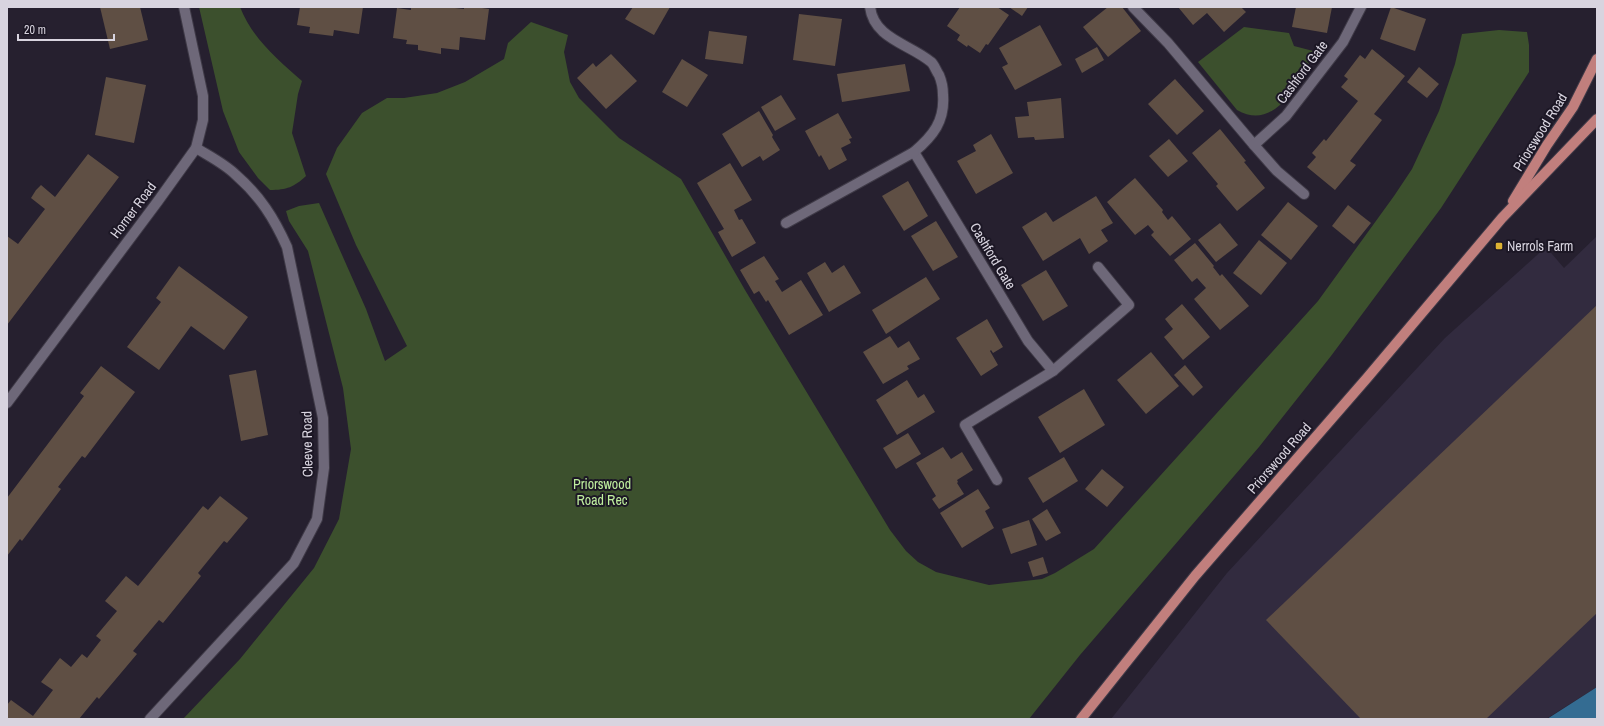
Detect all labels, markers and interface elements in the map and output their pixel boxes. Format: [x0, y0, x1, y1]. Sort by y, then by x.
scale bar [18, 16, 114, 42]
text: 20 m [24, 22, 46, 38]
street label: Cashford Gate [1272, 37, 1332, 107]
street label: Priorswood Road [1509, 90, 1571, 174]
street label: Horner Road [106, 178, 160, 242]
street label: Cashford Gate [966, 219, 1020, 293]
place label: Nerrols Farm [1507, 237, 1573, 255]
marker: Nerrols Farm [1494, 241, 1504, 251]
street label: Cleeve Road [297, 411, 317, 477]
street label: Priorswood Road [1243, 419, 1315, 497]
park label: Priorswood Road Rec [573, 475, 631, 509]

